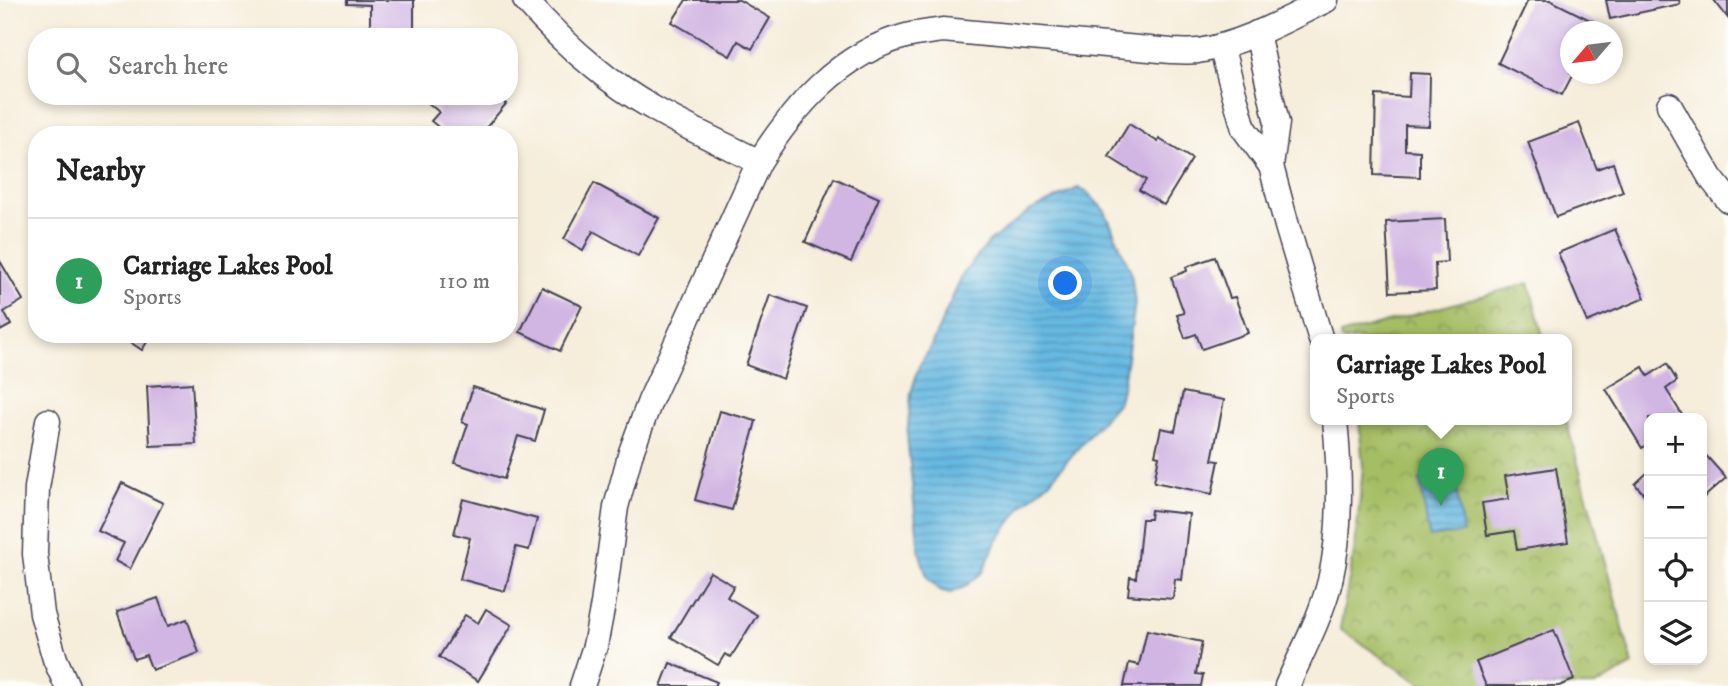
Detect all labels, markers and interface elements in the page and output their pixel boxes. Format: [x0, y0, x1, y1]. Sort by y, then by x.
north arrow [1560, 21, 1623, 84]
search box [28, 28, 518, 105]
icon: search [52, 48, 90, 86]
text: Search here [108, 50, 228, 83]
text: Nearby [56, 153, 145, 190]
text: Carriage Lakes Pool [123, 250, 333, 283]
your location [1048, 266, 1082, 300]
text: 1 [75, 267, 83, 296]
text: 110 m [439, 267, 490, 296]
text: Sports [123, 283, 181, 312]
popup [1310, 334, 1572, 425]
text: Carriage Lakes Pool [1336, 349, 1546, 382]
text: Sports [1336, 382, 1395, 411]
map controls [1644, 413, 1707, 665]
button: + [1644, 413, 1707, 476]
pin: 1 [1418, 448, 1464, 506]
button: − [1644, 476, 1707, 539]
button: locate [1644, 539, 1707, 602]
button: layers [1644, 602, 1707, 665]

